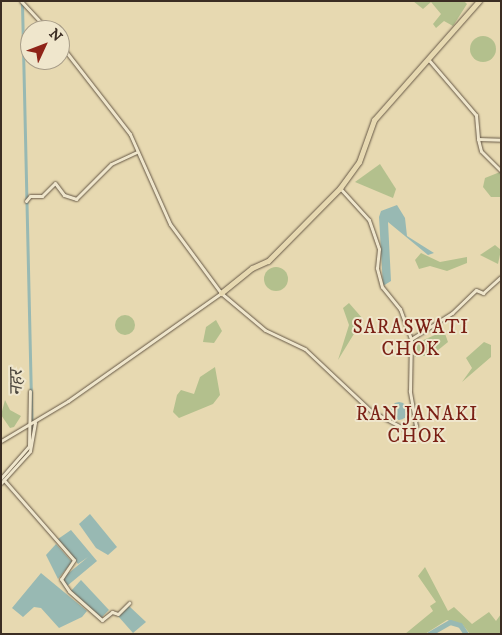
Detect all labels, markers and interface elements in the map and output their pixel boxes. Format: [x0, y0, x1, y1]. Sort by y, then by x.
north arrow [20, 20, 70, 70]
text: N [45, 25, 66, 46]
district label: SARASWATI CHOK [352, 317, 470, 361]
water label: नहर [5, 370, 29, 396]
district label: RAN JANAKI CHOK [355, 404, 479, 448]

